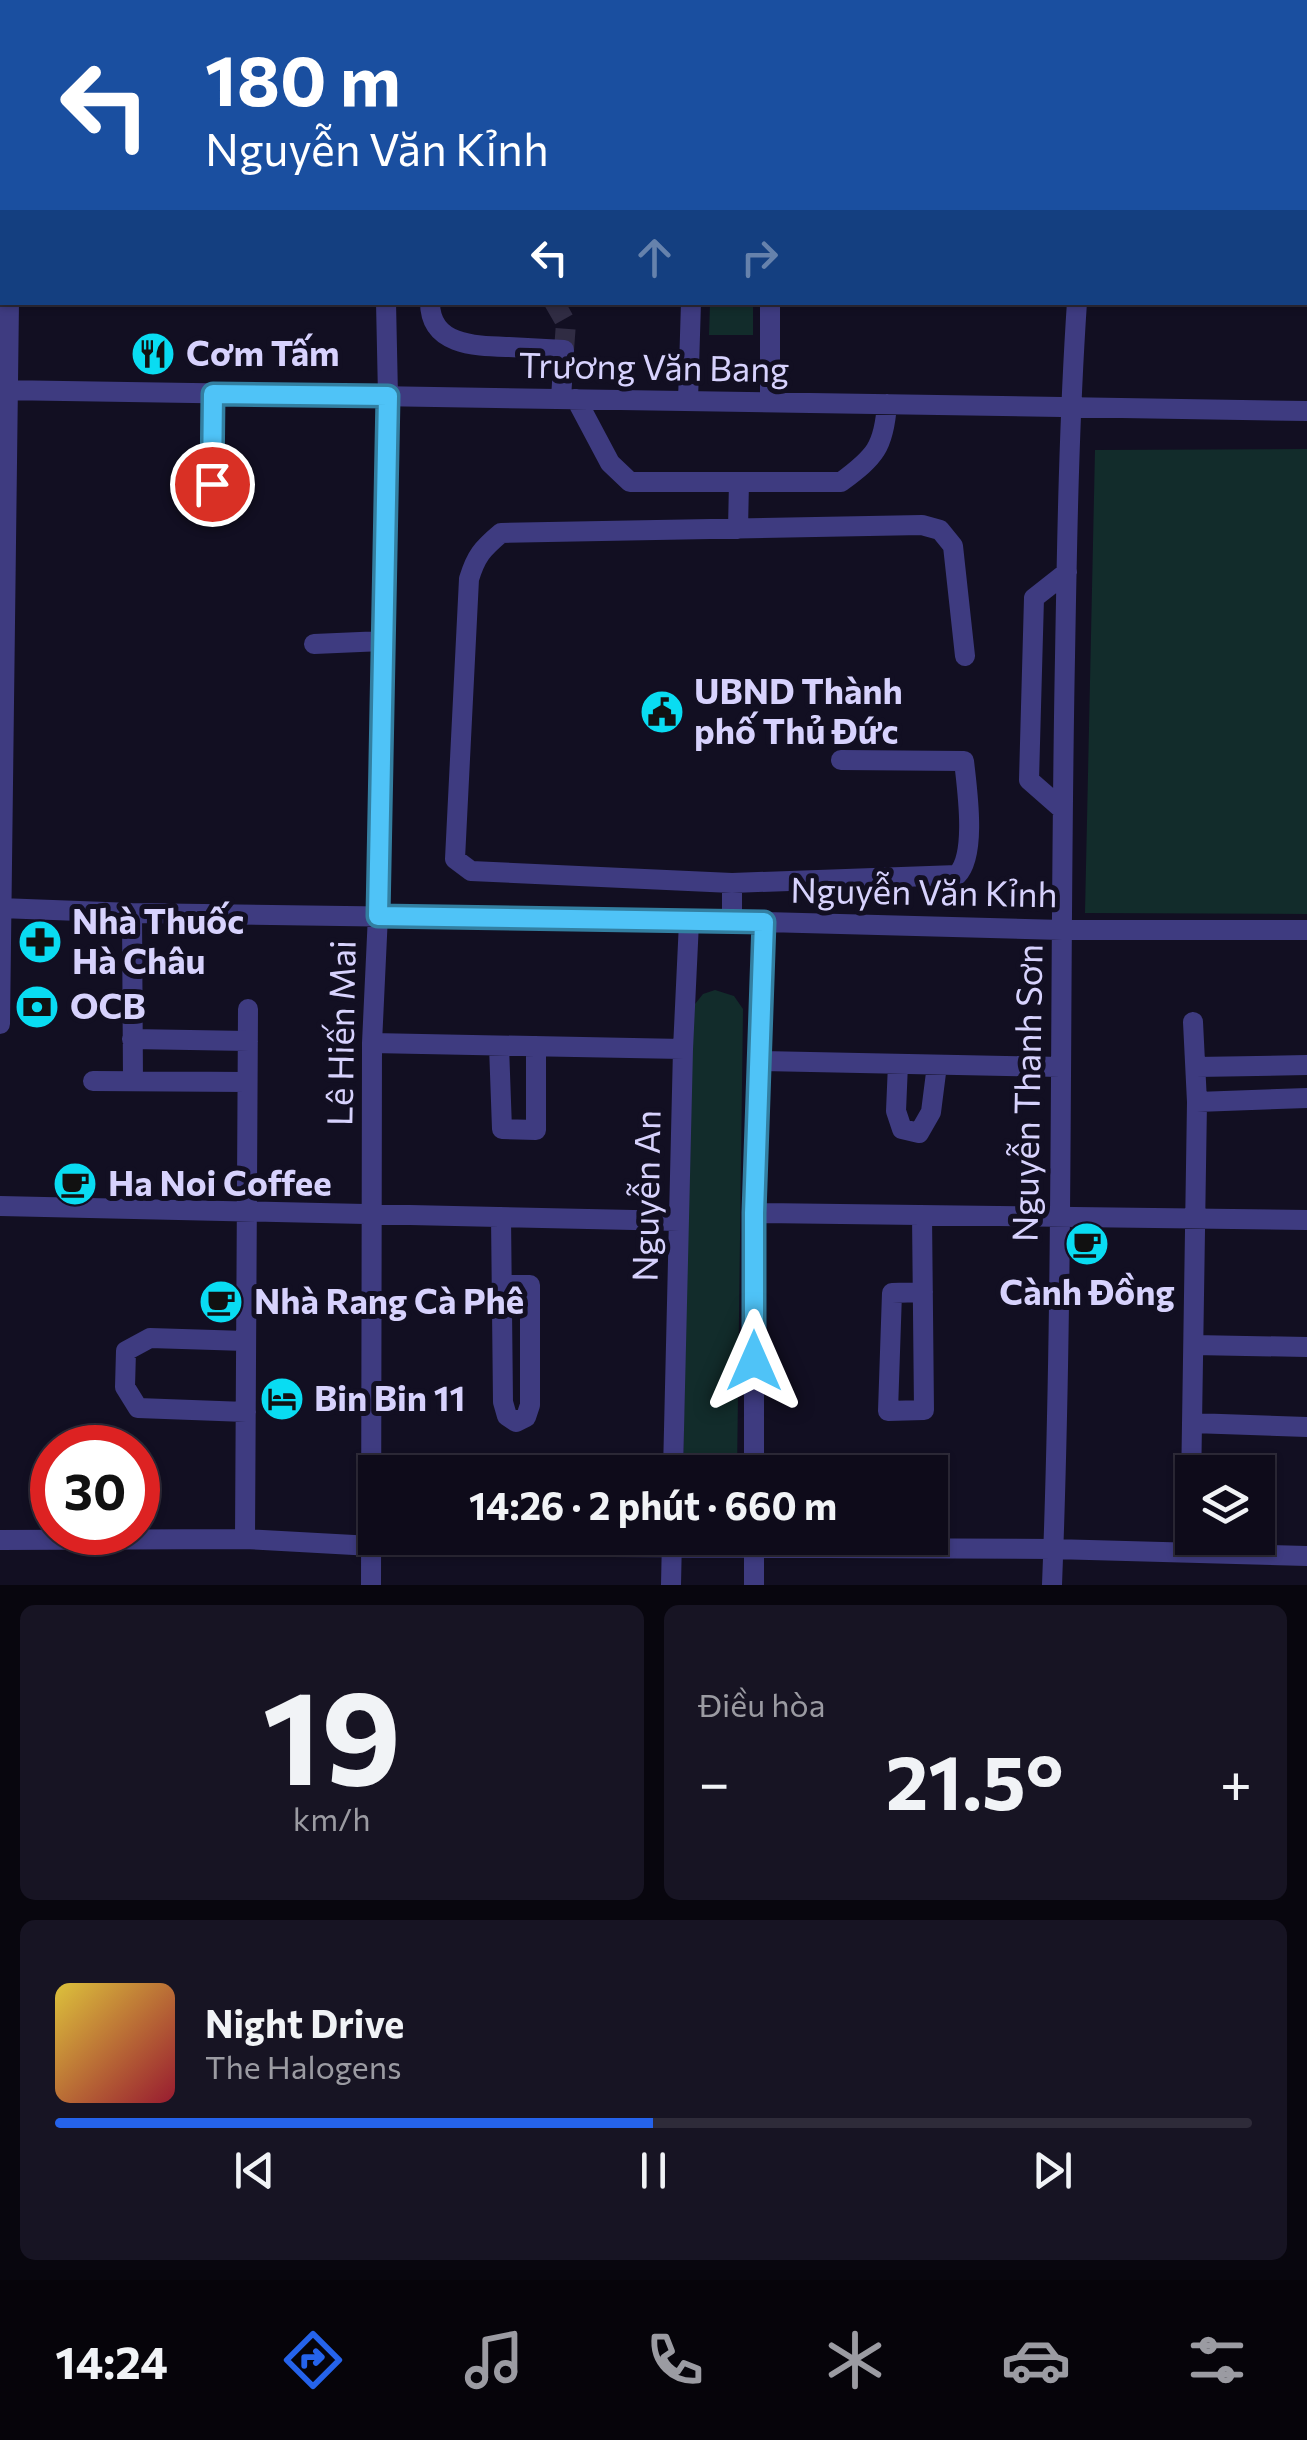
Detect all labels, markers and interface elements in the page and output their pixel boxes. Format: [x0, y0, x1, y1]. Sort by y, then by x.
text: 180 m [205, 35, 401, 120]
icon: left [40, 40, 170, 170]
text: Nguyễn Văn Kỉnh [205, 120, 549, 175]
icon: left [522, 230, 577, 285]
icon: ahead [627, 230, 682, 285]
icon: right [732, 230, 787, 285]
place label: Cơm Tấm [186, 330, 340, 373]
restaurant icon: Cơm Tấm [130, 331, 176, 377]
street label: Trương Văn Bang [518, 342, 790, 389]
pin [170, 442, 255, 527]
icon: arrive [185, 457, 240, 512]
place label: UBND Thành phố Thủ Đức [694, 668, 903, 751]
public building icon: UBND Thành phố Thủ Đức [639, 689, 685, 735]
street label: Nguyễn Văn Kỉnh [790, 867, 1058, 914]
place label: Nhà Thuốc Hà Châu [72, 898, 244, 981]
pharmacy icon: Nhà Thuốc Hà Châu [17, 919, 63, 965]
street label: Lê Hiến Mai [316, 940, 363, 1126]
street label: Nguyễn Thanh Sơn [1001, 944, 1050, 1242]
place label: OCB [70, 983, 146, 1026]
bank icon: OCB [14, 984, 60, 1030]
street label: Nguyễn An [622, 1110, 667, 1282]
place label: Ha Noi Coffee [108, 1160, 332, 1203]
cafe icon: Ha Noi Coffee [52, 1161, 98, 1207]
cafe icon: Cành Đồng [1064, 1221, 1110, 1267]
place label: Cành Đồng [999, 1269, 1175, 1312]
place label: Nhà Rang Cà Phê [254, 1278, 524, 1321]
cafe icon: Nhà Rang Cà Phê [198, 1279, 244, 1325]
position arrow [702, 1309, 806, 1413]
place label: Bin Bin 11 [314, 1375, 465, 1418]
hotel icon: Bin Bin 11 [259, 1376, 305, 1422]
speed limit sign: 30 [30, 1425, 160, 1555]
map controls [1175, 1455, 1275, 1555]
button: layers [1175, 1455, 1275, 1555]
text: 14:26 · 2 phút · 660 m [469, 1481, 837, 1528]
text: 19 [262, 1653, 401, 1812]
text: Điều hòa [699, 1684, 825, 1724]
text: 21.5° [886, 1734, 1064, 1825]
text: − [699, 1747, 730, 1814]
text: + [1220, 1747, 1252, 1814]
text: km/h [293, 1798, 371, 1838]
text: Night Drive [205, 1999, 404, 2046]
text: The Halogens [205, 2046, 402, 2086]
icon: previous [227, 2143, 282, 2198]
icon: pause [626, 2143, 681, 2198]
icon: next [1025, 2143, 1080, 2198]
icon: directions [278, 2325, 348, 2395]
icon: music [459, 2325, 529, 2395]
icon: phone [640, 2325, 710, 2395]
icon: climate [820, 2325, 890, 2395]
icon: car [1001, 2325, 1071, 2395]
icon: filters [1182, 2325, 1252, 2395]
text: 14:24 [55, 2333, 168, 2388]

